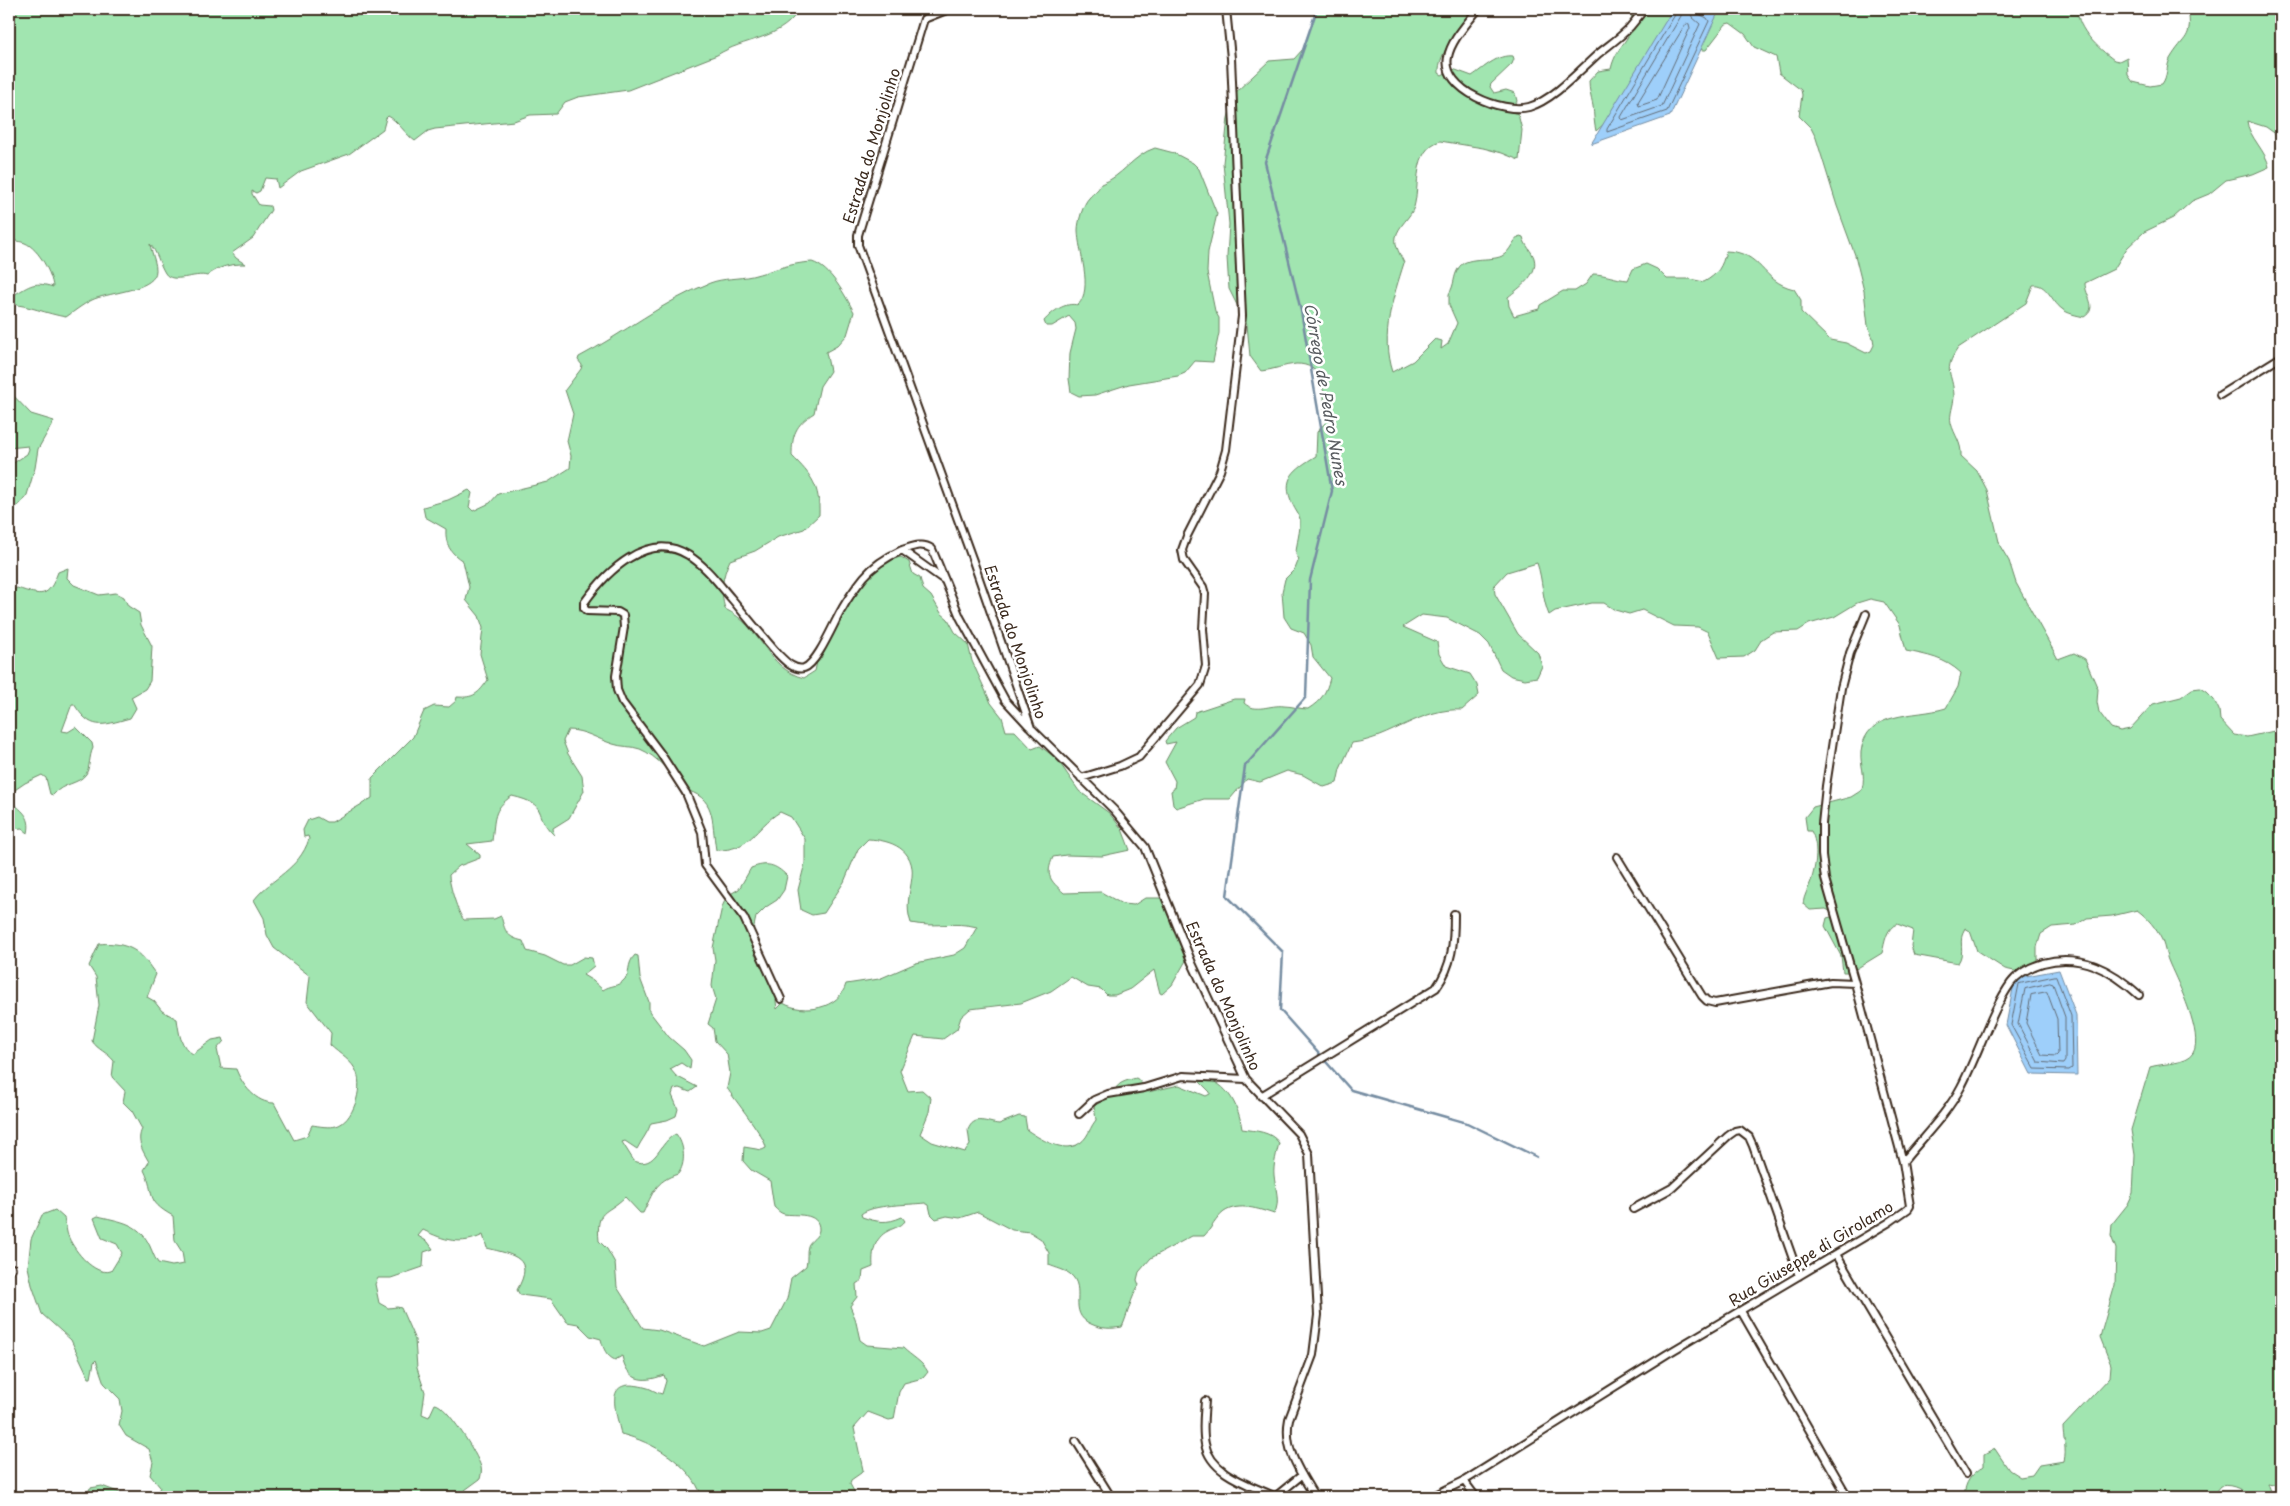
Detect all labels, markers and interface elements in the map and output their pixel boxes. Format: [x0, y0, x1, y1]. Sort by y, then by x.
street label: Estrada do Monjolinho [836, 65, 905, 226]
water label: Córrego de Pedro Nunes [1299, 301, 1355, 488]
street label: Estrada do Monjolinho [979, 561, 1054, 722]
street label: Estrada do Monjolinho [1181, 917, 1268, 1074]
street label: Rua Giuseppe di Girolamo [1724, 1194, 1897, 1311]

